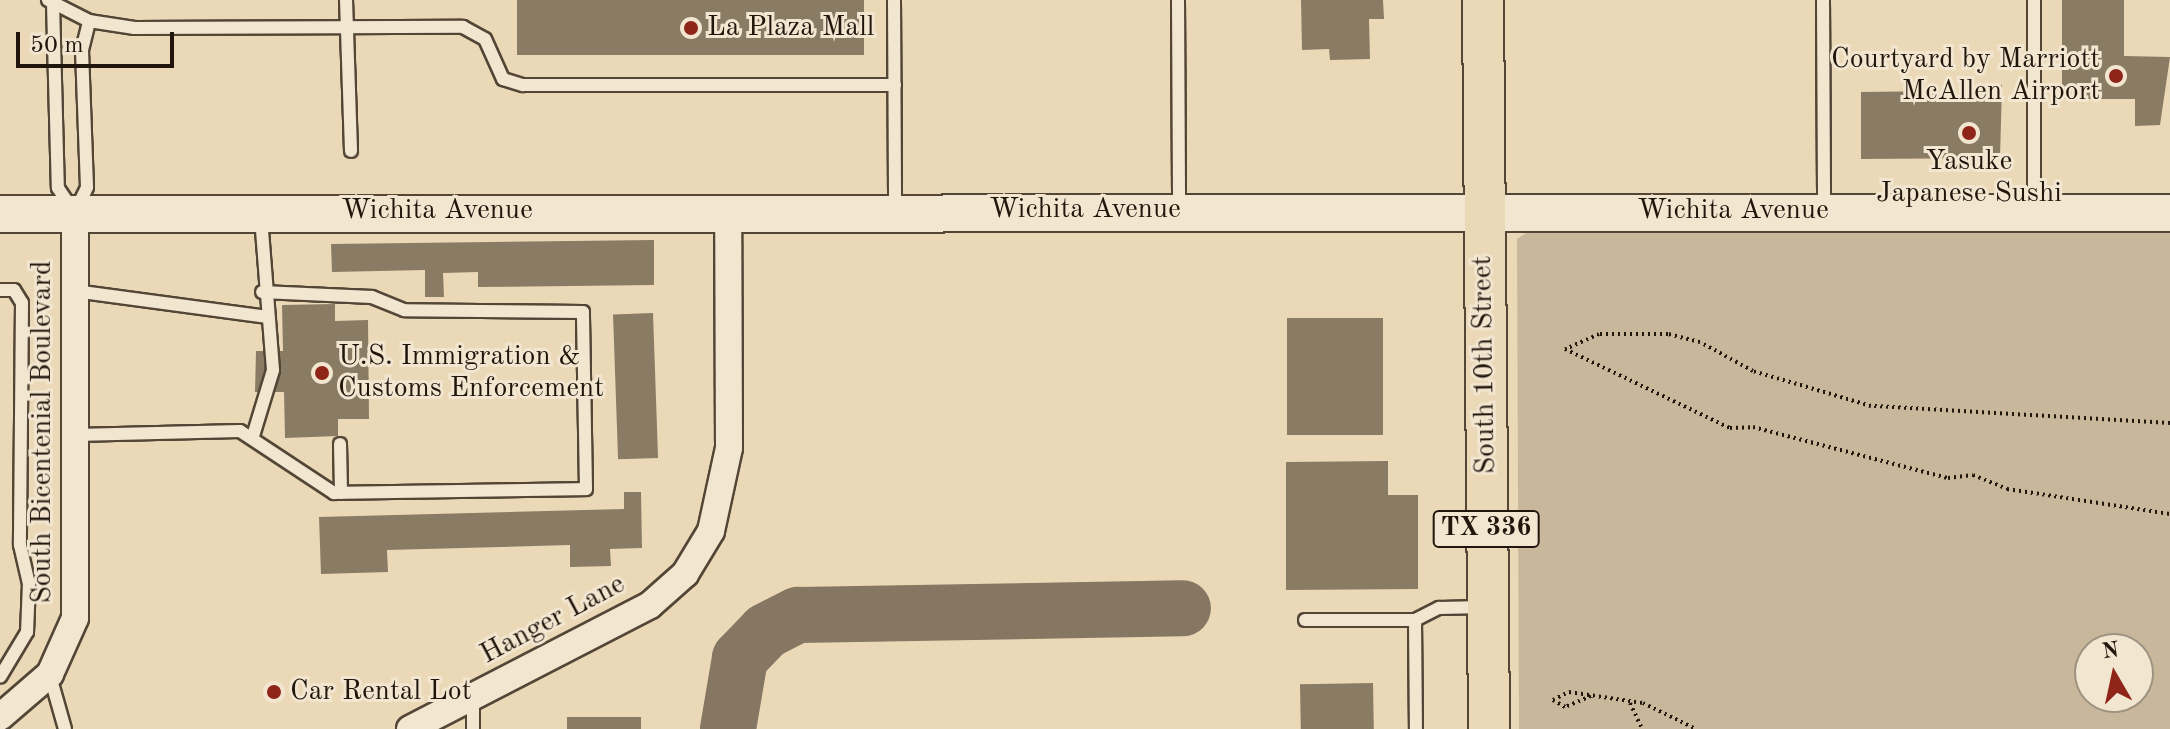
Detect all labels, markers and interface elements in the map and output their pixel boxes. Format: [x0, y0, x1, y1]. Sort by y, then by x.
place label: La Plaza Mall [707, 11, 874, 45]
scale bar [20, 16, 178, 66]
marker: La Plaza Mall [682, 19, 700, 37]
text: 50 m [30, 34, 84, 58]
place label: Courtyard by Marriott McAllen Airport [1831, 43, 2100, 109]
marker: Courtyard by Marriott McAllen Airport [2107, 67, 2125, 85]
marker: Yasuke Japanese Sushi [1960, 124, 1978, 142]
place label: Yasuke Japanese Sushi [1876, 145, 2062, 211]
street label: Wichita Avenue [989, 193, 1181, 227]
street label: Wichita Avenue [341, 194, 533, 228]
street label: Wichita Avenue [1637, 194, 1829, 228]
street label: South 10th Street [1466, 255, 1504, 475]
street label: South Bicentenial Boulevard [26, 260, 60, 604]
place label: U.S. Immigration & Customs Enforcement [338, 340, 604, 406]
marker: U.S. Immigration & Customs Enforcement [313, 364, 331, 382]
road number: TX 336 [1432, 507, 1540, 551]
street label: Hanger Lane [475, 568, 631, 672]
north arrow [2074, 633, 2154, 713]
text: N [2101, 639, 2121, 663]
place label: Car Rental Lot [290, 675, 471, 709]
marker: Car Rental Lot [265, 683, 283, 701]

